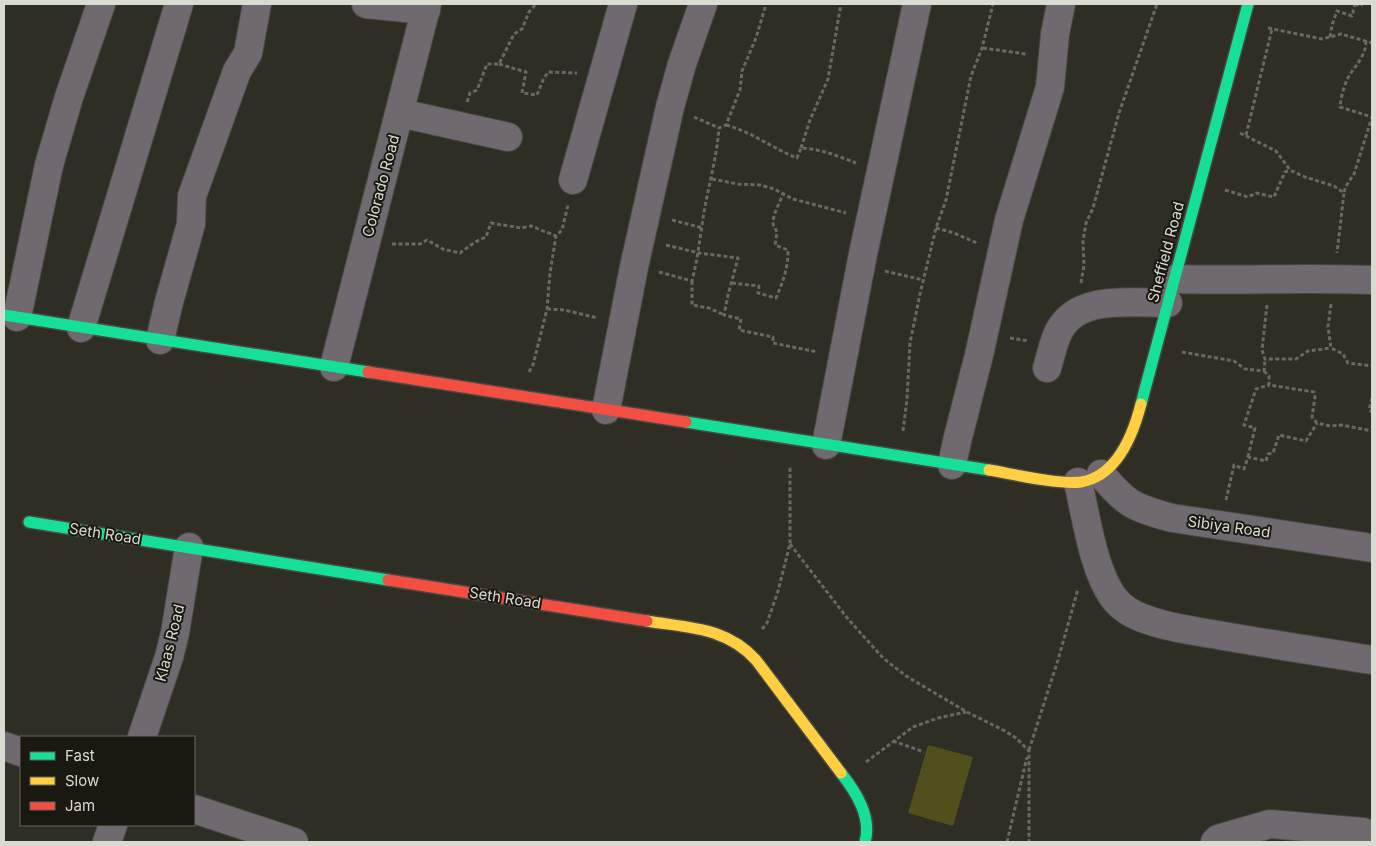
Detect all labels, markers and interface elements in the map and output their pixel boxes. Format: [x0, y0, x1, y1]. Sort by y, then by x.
street label: Colorado Road [358, 133, 403, 239]
street label: Sheffield Road [1143, 199, 1188, 304]
street label: Sibiya Road [1187, 511, 1272, 542]
street label: Seth Road [68, 518, 142, 549]
street label: Seth Road [468, 582, 542, 613]
street label: Klaas Road [151, 602, 188, 683]
legend [20, 736, 195, 826]
text: Fast [65, 746, 95, 765]
text: Slow [65, 771, 99, 790]
text: Jam [65, 796, 95, 815]

